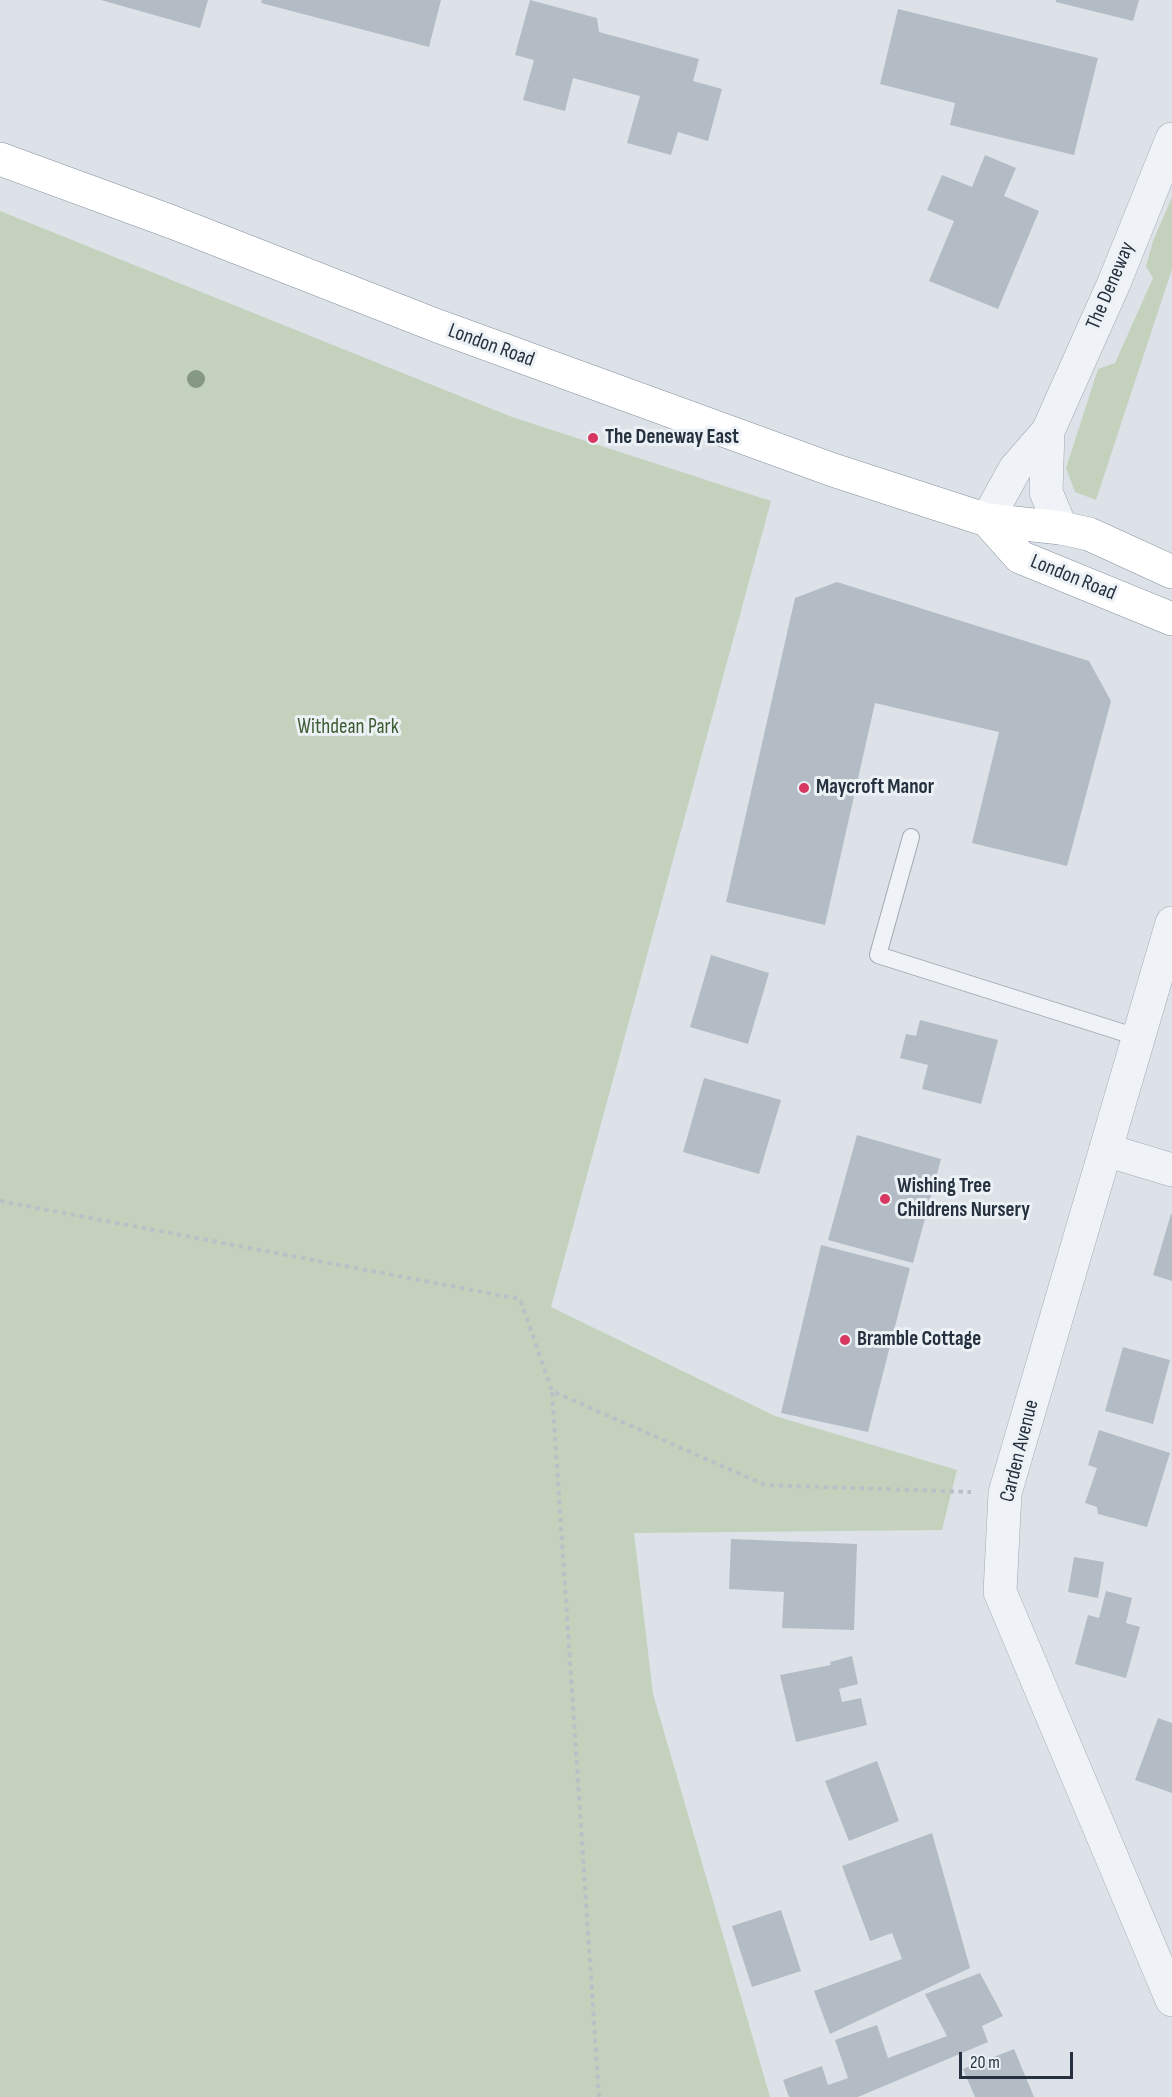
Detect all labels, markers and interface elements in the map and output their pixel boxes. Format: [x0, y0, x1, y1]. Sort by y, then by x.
street label: The Deneway [1081, 238, 1141, 334]
street label: London Road [444, 319, 538, 373]
place label: The Deneway East [605, 425, 739, 451]
marker: The Deneway East [586, 431, 600, 445]
street label: London Road [1027, 549, 1119, 607]
park label: Withdean Park [297, 715, 399, 741]
place label: Maycroft Manor [816, 775, 934, 801]
marker: Maycroft Manor [797, 781, 811, 795]
place label: Wishing Tree Childrens Nursery [897, 1174, 1030, 1224]
marker: Wishing Tree Childrens Nursery [878, 1192, 892, 1206]
place label: Bramble Cottage [857, 1327, 981, 1353]
marker: Bramble Cottage [838, 1333, 852, 1347]
street label: Carden Avenue [995, 1397, 1045, 1505]
scale bar [962, 2040, 1076, 2078]
text: 20 m [970, 2052, 1000, 2073]

